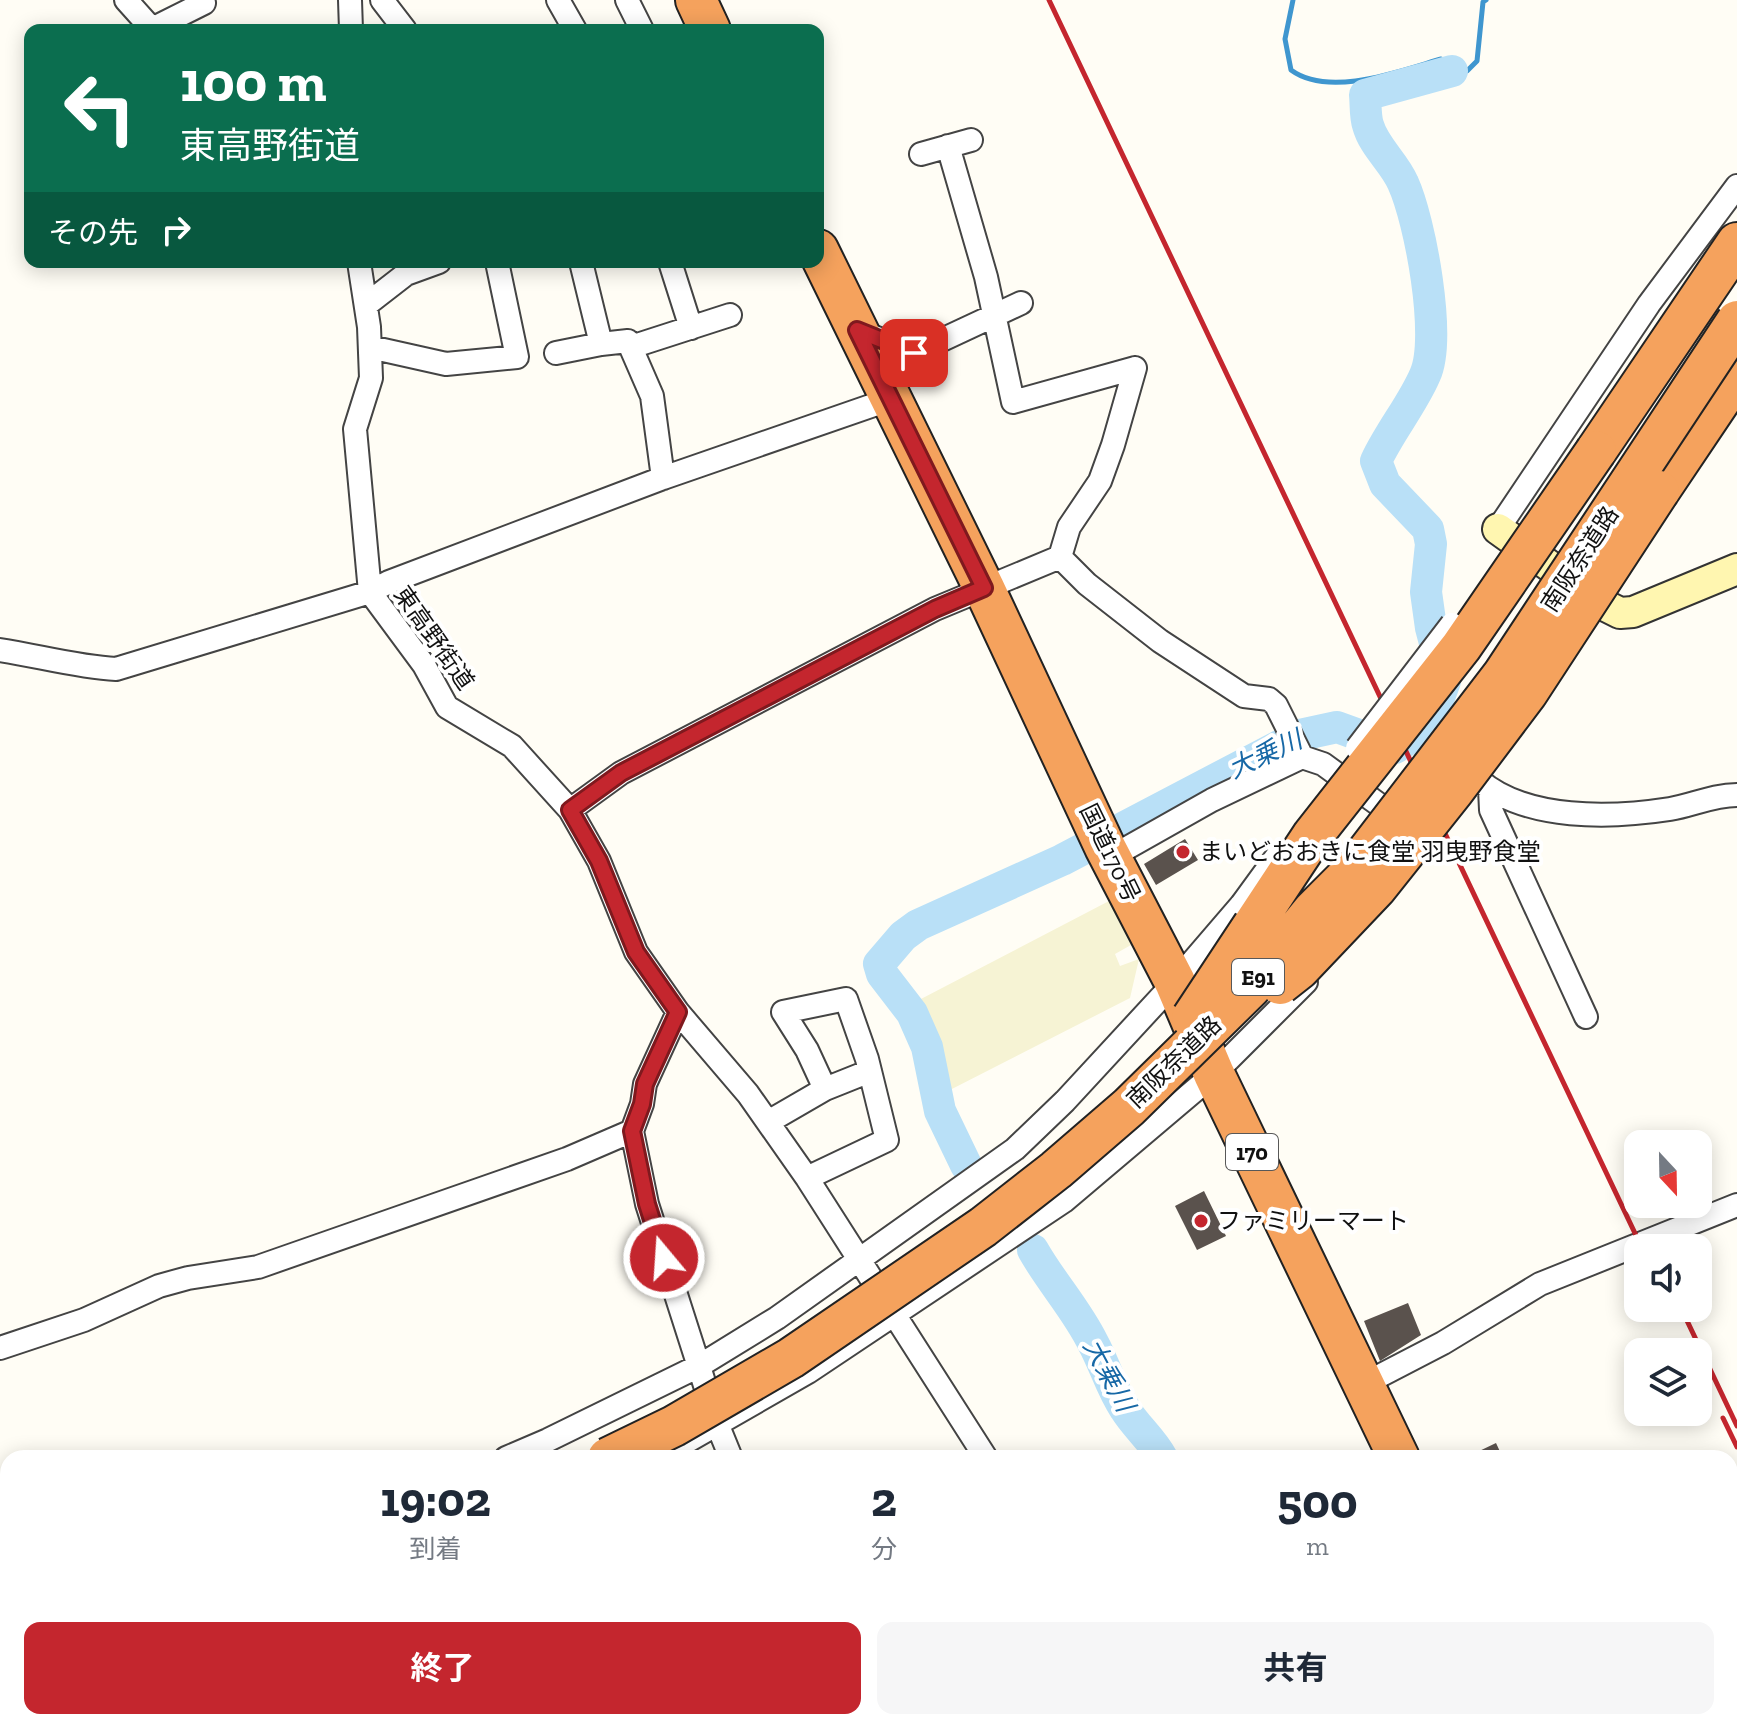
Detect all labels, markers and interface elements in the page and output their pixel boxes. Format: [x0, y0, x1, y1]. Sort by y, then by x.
text: 100 m [180, 48, 327, 115]
icon: left [48, 56, 152, 160]
text: 東高野街道 [180, 124, 360, 167]
icon: right [154, 208, 198, 252]
text: その先 [48, 215, 138, 251]
pin [880, 319, 948, 387]
icon: arrive [892, 331, 936, 375]
street label: 南阪奈道路 [1535, 501, 1624, 617]
street label: 東高野街道 [388, 580, 481, 695]
water label: 大乗川 [1223, 722, 1310, 785]
street label: 国道170号 [1074, 799, 1147, 907]
place label: まいどおおきに食堂 羽曳野食堂 [1199, 837, 1540, 866]
marker: まいどおおきに食堂 羽曳野食堂 [1174, 843, 1192, 861]
road number: E91 [1232, 959, 1284, 995]
street label: 南阪奈道路 [1120, 1010, 1227, 1114]
north arrow [1624, 1130, 1712, 1218]
map controls [1624, 1130, 1712, 1426]
road number: 170 [1226, 1134, 1278, 1170]
place label: ファミリーマート [1217, 1206, 1409, 1235]
marker: ファミリーマート [1192, 1212, 1210, 1230]
position arrow [622, 1216, 706, 1300]
button: sound [1624, 1234, 1712, 1322]
water label: 大乗川 [1077, 1333, 1143, 1420]
button: layers [1624, 1338, 1712, 1426]
text: 19:02 [380, 1471, 491, 1528]
text: 2 [871, 1471, 897, 1528]
text: 500 [1277, 1473, 1358, 1530]
text: m [1306, 1530, 1329, 1562]
text: 到着 [409, 1533, 462, 1565]
text: 分 [871, 1533, 897, 1565]
button: 終了 [24, 1622, 861, 1714]
button: 共有 [877, 1622, 1714, 1714]

